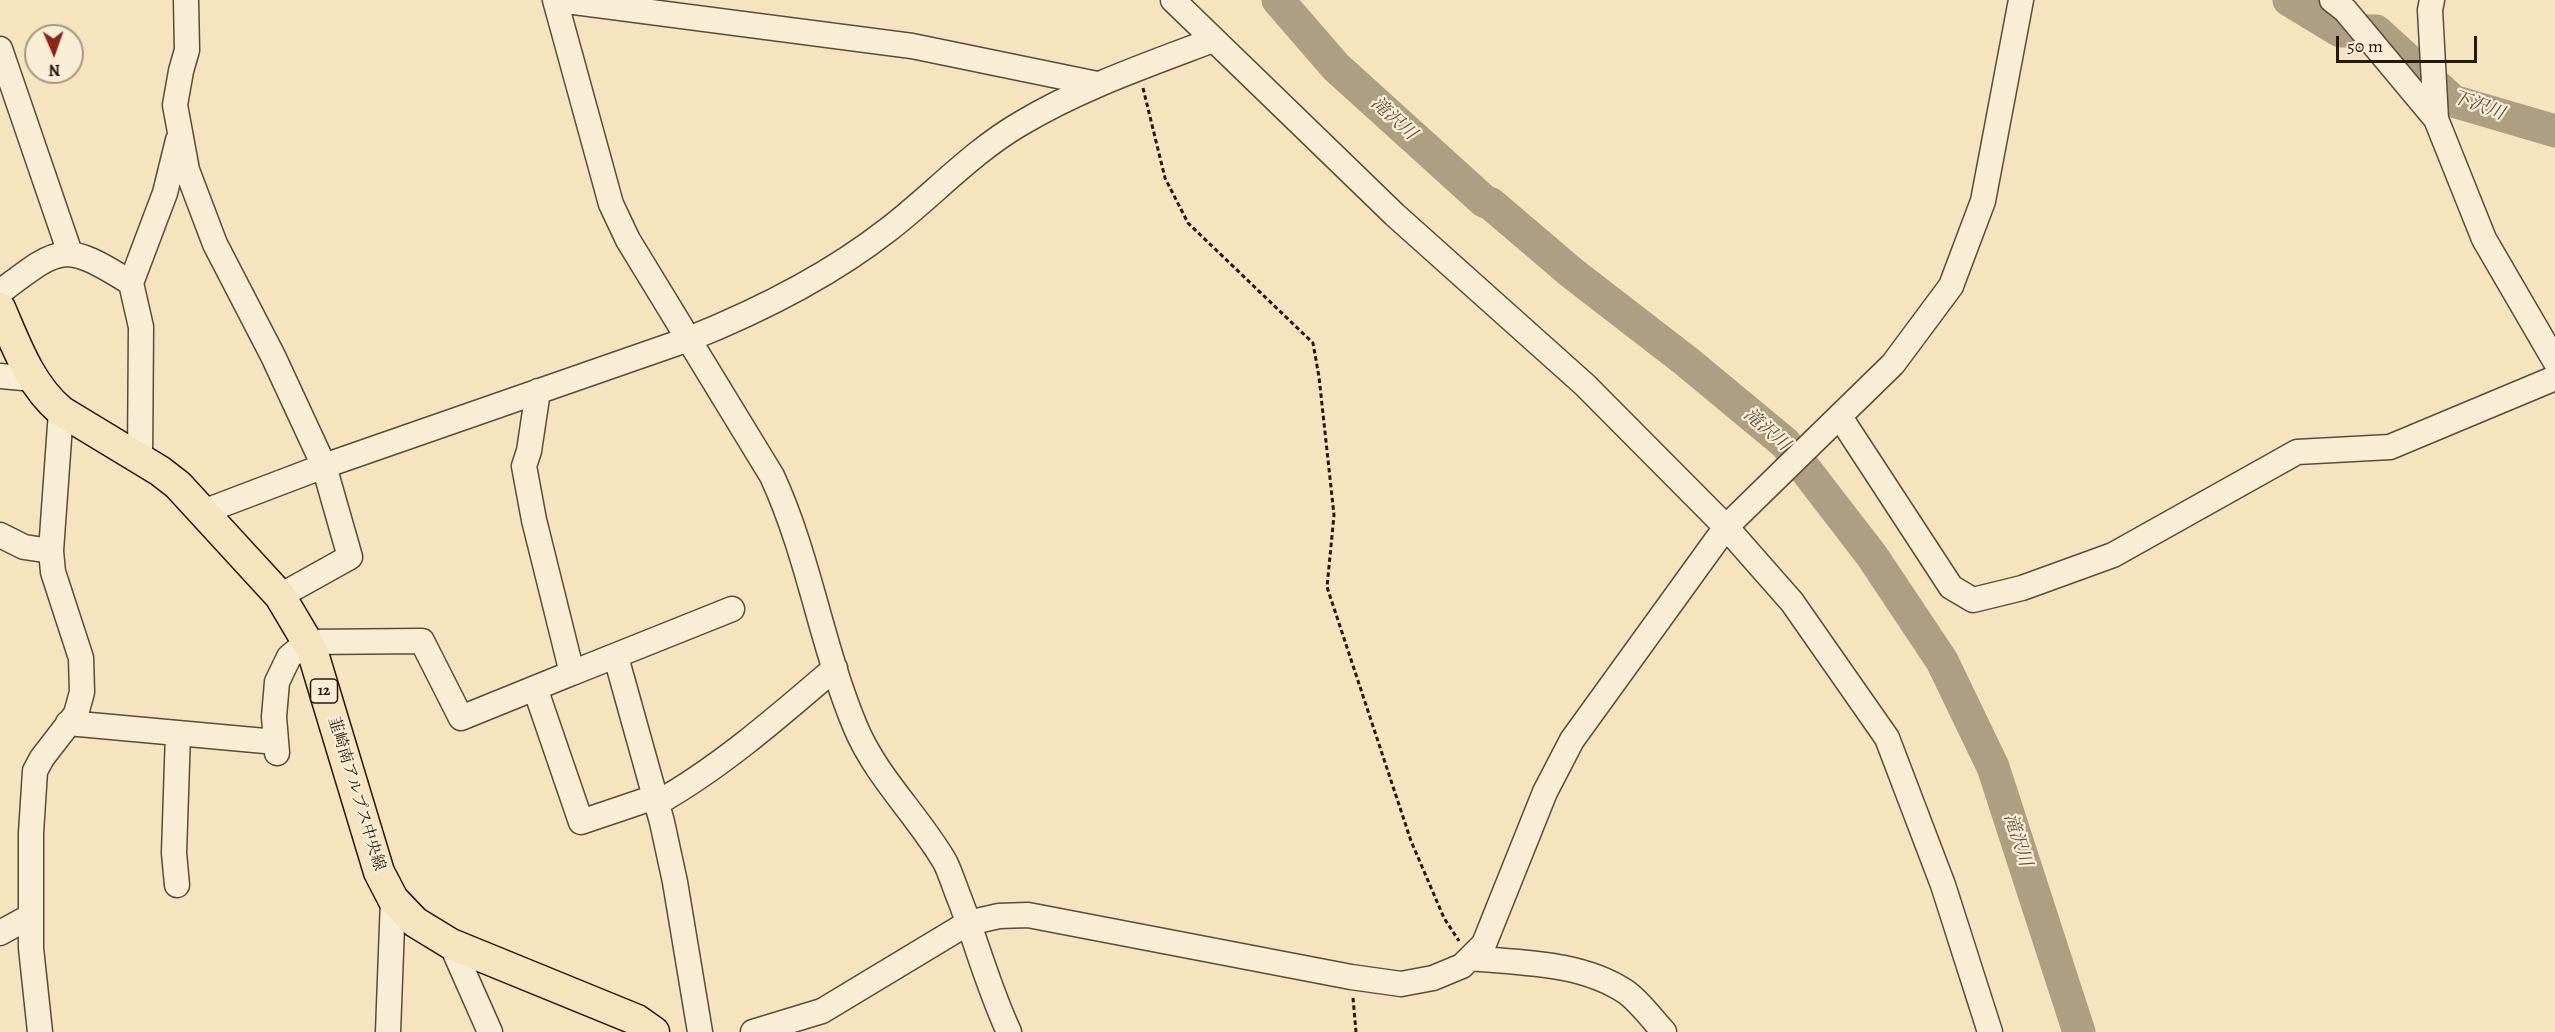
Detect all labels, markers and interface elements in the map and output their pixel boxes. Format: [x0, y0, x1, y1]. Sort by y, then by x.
north arrow [24, 24, 84, 84]
scale bar [2339, 24, 2480, 62]
text: 50 m [2347, 34, 2383, 58]
text: N [48, 59, 61, 81]
water label: 下沢川 [2449, 87, 2507, 125]
water label: 滝沢川 [1366, 93, 1420, 145]
water label: 滝沢川 [1739, 404, 1793, 456]
road number: 12 [310, 679, 338, 703]
street label: 韮崎南アルプス中央線 [323, 715, 389, 873]
water label: 滝沢川 [1998, 811, 2036, 869]

